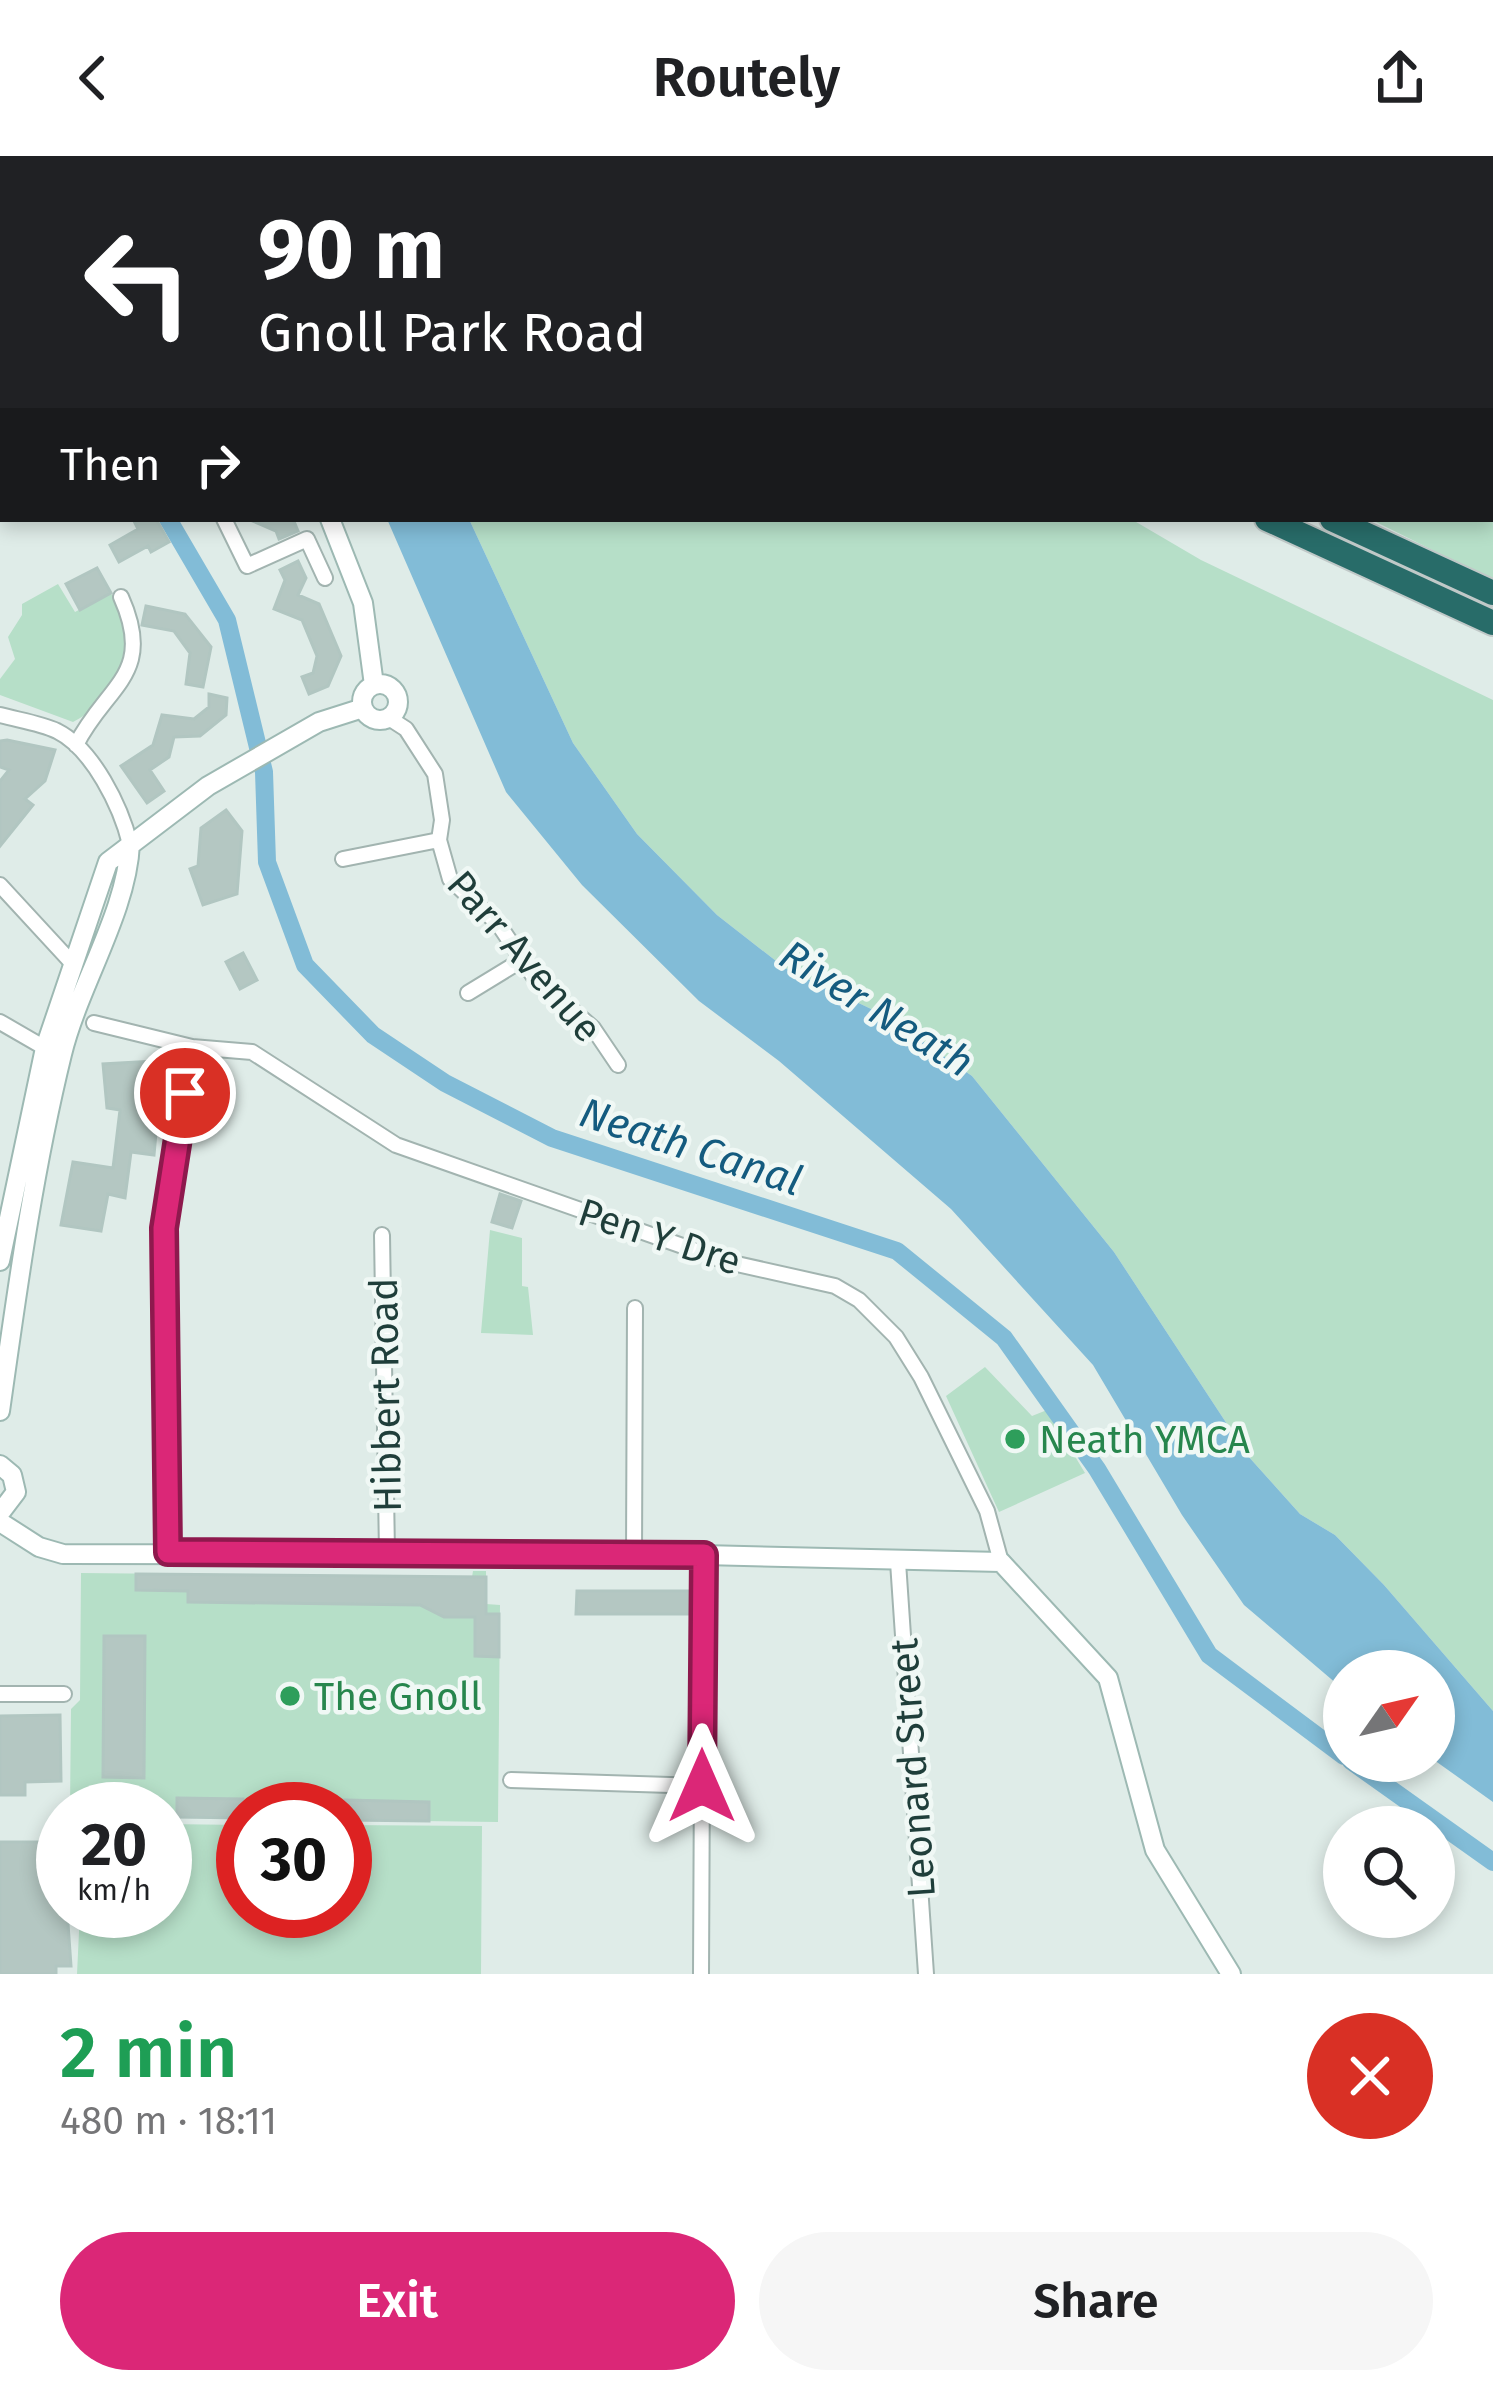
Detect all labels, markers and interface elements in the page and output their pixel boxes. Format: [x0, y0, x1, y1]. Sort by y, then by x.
icon: back [60, 45, 126, 111]
icon: share [1367, 45, 1433, 111]
text: Routely [653, 46, 840, 110]
text: 90 m [258, 199, 445, 300]
icon: left [60, 204, 216, 360]
text: Gnoll Park Road [258, 301, 646, 365]
icon: right [185, 432, 251, 498]
text: Then [60, 438, 161, 492]
street label: Parr Avenue [437, 862, 611, 1052]
water label: River Neath [770, 930, 983, 1088]
pin [134, 1042, 236, 1144]
icon: arrive [152, 1060, 218, 1126]
water label: Neath Canal [573, 1088, 808, 1206]
street label: Pen Y Dre [573, 1189, 747, 1285]
street label: Hibbert Road [361, 1277, 411, 1513]
place label: Neath YMCA [1039, 1417, 1251, 1463]
marker: Neath YMCA [1002, 1426, 1028, 1452]
street label: Leonard Street [881, 1636, 945, 1899]
north arrow [1323, 1650, 1455, 1782]
map controls [1323, 1650, 1455, 1938]
place label: The Gnoll [314, 1674, 482, 1720]
marker: The Gnoll [277, 1683, 303, 1709]
position arrow [639, 1723, 765, 1849]
speed limit sign: 30 [216, 1782, 372, 1938]
button: search [1323, 1806, 1455, 1938]
text: 20 [81, 1809, 147, 1881]
text: km/h [77, 1872, 151, 1908]
text: 2 min [60, 2010, 237, 2096]
button: close [1307, 2013, 1433, 2139]
text: 480 m · 18:11 [60, 2098, 277, 2144]
button: Exit [60, 2232, 735, 2370]
button: Share [759, 2232, 1433, 2370]

